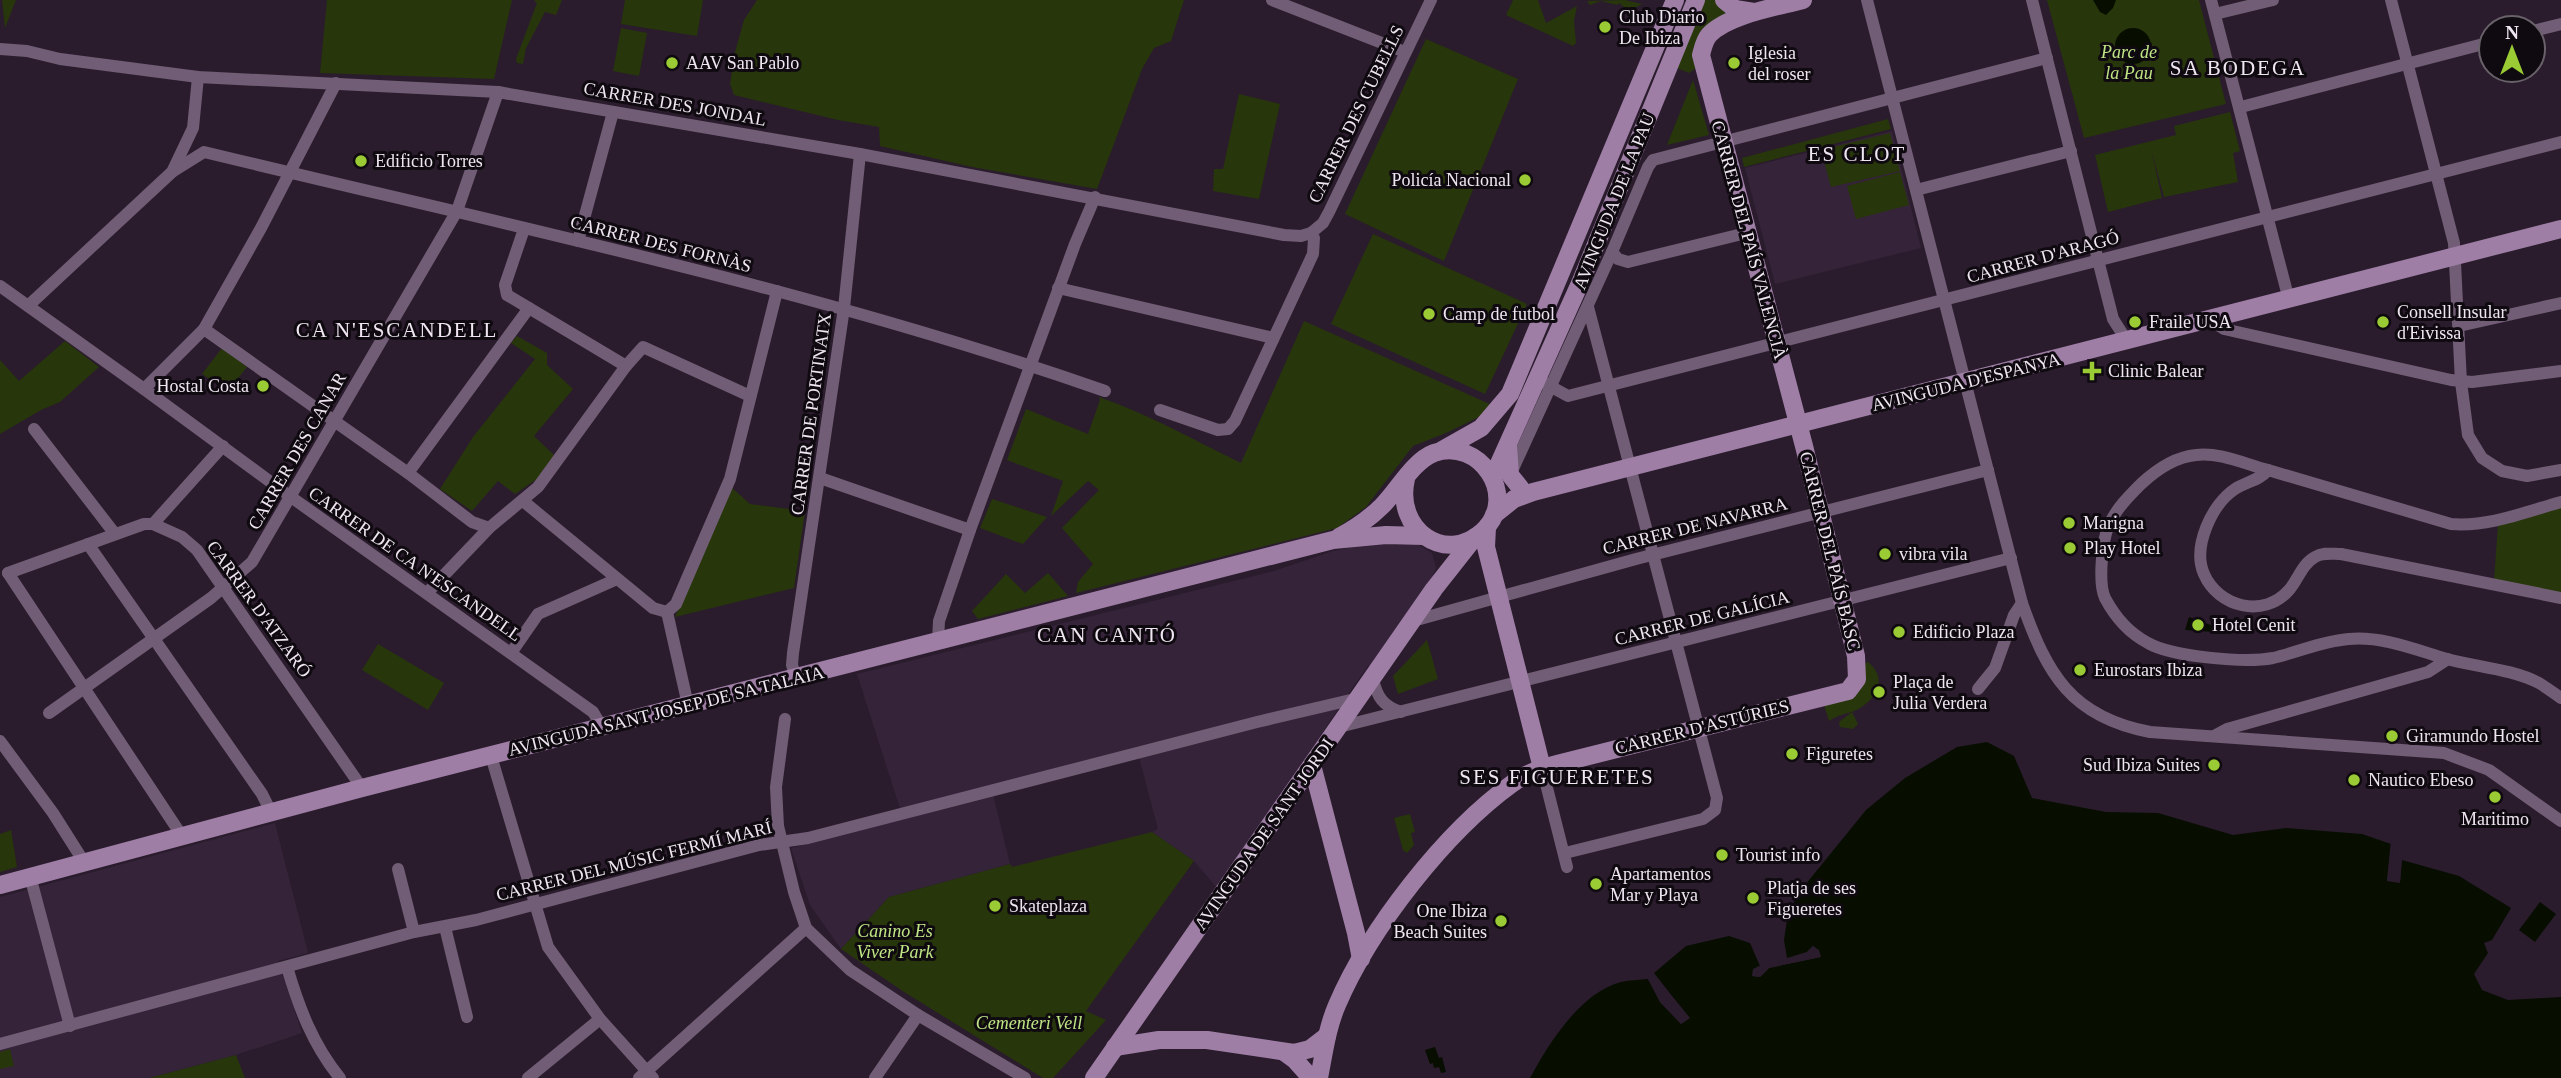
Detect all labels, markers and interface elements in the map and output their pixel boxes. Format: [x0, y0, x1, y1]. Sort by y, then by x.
place label: Club Diario De Ibiza [1619, 7, 1705, 48]
north arrow [2477, 14, 2547, 84]
marker: Club Diario De Ibiza [1597, 19, 1613, 35]
street label: CARRER DES CUBELLS [1304, 22, 1408, 206]
text: N [2505, 22, 2519, 43]
park label: Parc de la Pau [2100, 42, 2157, 83]
place label: Iglesia del roser [1748, 43, 1810, 84]
place label: AAV San Pablo [686, 53, 799, 73]
marker: AAV San Pablo [664, 55, 680, 71]
marker: Iglesia del roser [1726, 55, 1742, 71]
district label: SA BODEGA [2170, 56, 2306, 80]
street label: CARRER DES JONDAL [582, 78, 768, 130]
street label: AVINGUDA DE LA PAU [1569, 110, 1659, 292]
street label: CARRER DEL PAÍS VALENCIÀ [1707, 118, 1792, 362]
district label: ES CLOT [1808, 142, 1906, 166]
place label: Edificio Torres [375, 151, 483, 171]
marker: Edificio Torres [353, 153, 369, 169]
place label: Policía Nacional [1392, 170, 1511, 190]
marker: Policía Nacional [1517, 172, 1533, 188]
street label: CARRER DES FORNÀS [568, 211, 754, 276]
street label: CARRER D'ARAGÓ [1964, 226, 2121, 287]
place label: Consell Insular d'Eivissa [2397, 302, 2507, 343]
place label: Camp de futbol [1443, 304, 1555, 324]
marker: Camp de futbol [1421, 306, 1437, 322]
street label: CARRER DE PORTINATX [787, 312, 835, 516]
place label: Fraile USA [2149, 312, 2232, 332]
marker: Fraile USA [2127, 314, 2143, 330]
marker: Consell Insular d'Eivissa [2375, 314, 2391, 330]
district label: CA N'ESCANDELL [296, 318, 498, 342]
street label: AVINGUDA D'ESPANYA [1870, 349, 2062, 415]
marker: Clinic Balear [2082, 361, 2102, 381]
place label: Clinic Balear [2108, 361, 2203, 381]
street label: CARRER DES CANAR [244, 369, 350, 533]
place label: Hostal Costa [157, 376, 249, 396]
marker: Hostal Costa [255, 378, 271, 394]
street label: CARRER DEL PAÍS BASC [1796, 449, 1865, 653]
street label: CARRER DE CA N'ESCANDELL [305, 483, 525, 645]
street label: CARRER DE NAVARRA [1601, 493, 1789, 559]
place label: Marigna [2083, 513, 2144, 533]
marker: Marigna [2061, 515, 2077, 531]
street label: CARRER D'ATZARÓ [203, 536, 316, 681]
place label: Play Hotel [2084, 538, 2161, 558]
marker: Play Hotel [2062, 540, 2078, 556]
place label: vibra vila [1899, 544, 1967, 564]
marker: vibra vila [1877, 546, 1893, 562]
street label: CARRER DE GALÍCIA [1612, 586, 1791, 649]
place label: Hotel Cenit [2212, 615, 2296, 635]
marker: Hotel Cenit [2190, 617, 2206, 633]
place label: Edificio Plaza [1913, 622, 2014, 642]
district label: CAN CANTÓ [1037, 623, 1177, 647]
marker: Edificio Plaza [1891, 624, 1907, 640]
place label: Eurostars Ibiza [2094, 660, 2202, 680]
street label: AVINGUDA SANT JOSEP DE SA TALAIA [506, 662, 826, 760]
marker: Eurostars Ibiza [2072, 662, 2088, 678]
place label: Plaça de Julia Verdera [1893, 672, 1987, 713]
marker: Plaça de Julia Verdera [1871, 684, 1887, 700]
street label: CARRER D'ASTÚRIES [1613, 695, 1791, 758]
place label: Giramundo Hostel [2406, 726, 2539, 746]
marker: Giramundo Hostel [2384, 728, 2400, 744]
street label: AVINGUDA DE SANT JORDI [1190, 735, 1338, 933]
place label: Figuretes [1806, 744, 1873, 764]
marker: Figuretes [1784, 746, 1800, 762]
place label: Sud Ibiza Suites [2083, 755, 2200, 775]
marker: Sud Ibiza Suites [2206, 757, 2222, 773]
district label: SES FIGUERETES [1459, 765, 1655, 789]
place label: Nautico Ebeso [2368, 770, 2473, 790]
marker: Nautico Ebeso [2346, 772, 2362, 788]
marker: Maritimo [2487, 789, 2503, 805]
place label: Maritimo [2461, 809, 2529, 829]
street label: CARRER DEL MÚSIC FERMÍ MARÍ [494, 816, 774, 905]
place label: Tourist info [1736, 845, 1820, 865]
marker: Tourist info [1714, 847, 1730, 863]
place label: Apartamentos Mar y Playa [1610, 864, 1711, 905]
marker: Apartamentos Mar y Playa [1588, 876, 1604, 892]
place label: Platja de ses Figueretes [1767, 878, 1856, 919]
marker: Platja de ses Figueretes [1745, 890, 1761, 906]
place label: Skateplaza [1009, 896, 1087, 916]
marker: Skateplaza [987, 898, 1003, 914]
place label: One Ibiza Beach Suites [1394, 901, 1487, 942]
marker: One Ibiza Beach Suites [1493, 913, 1509, 929]
park label: Canino Es Viver Park [856, 921, 935, 962]
park label: Cementeri Vell [976, 1013, 1082, 1033]

